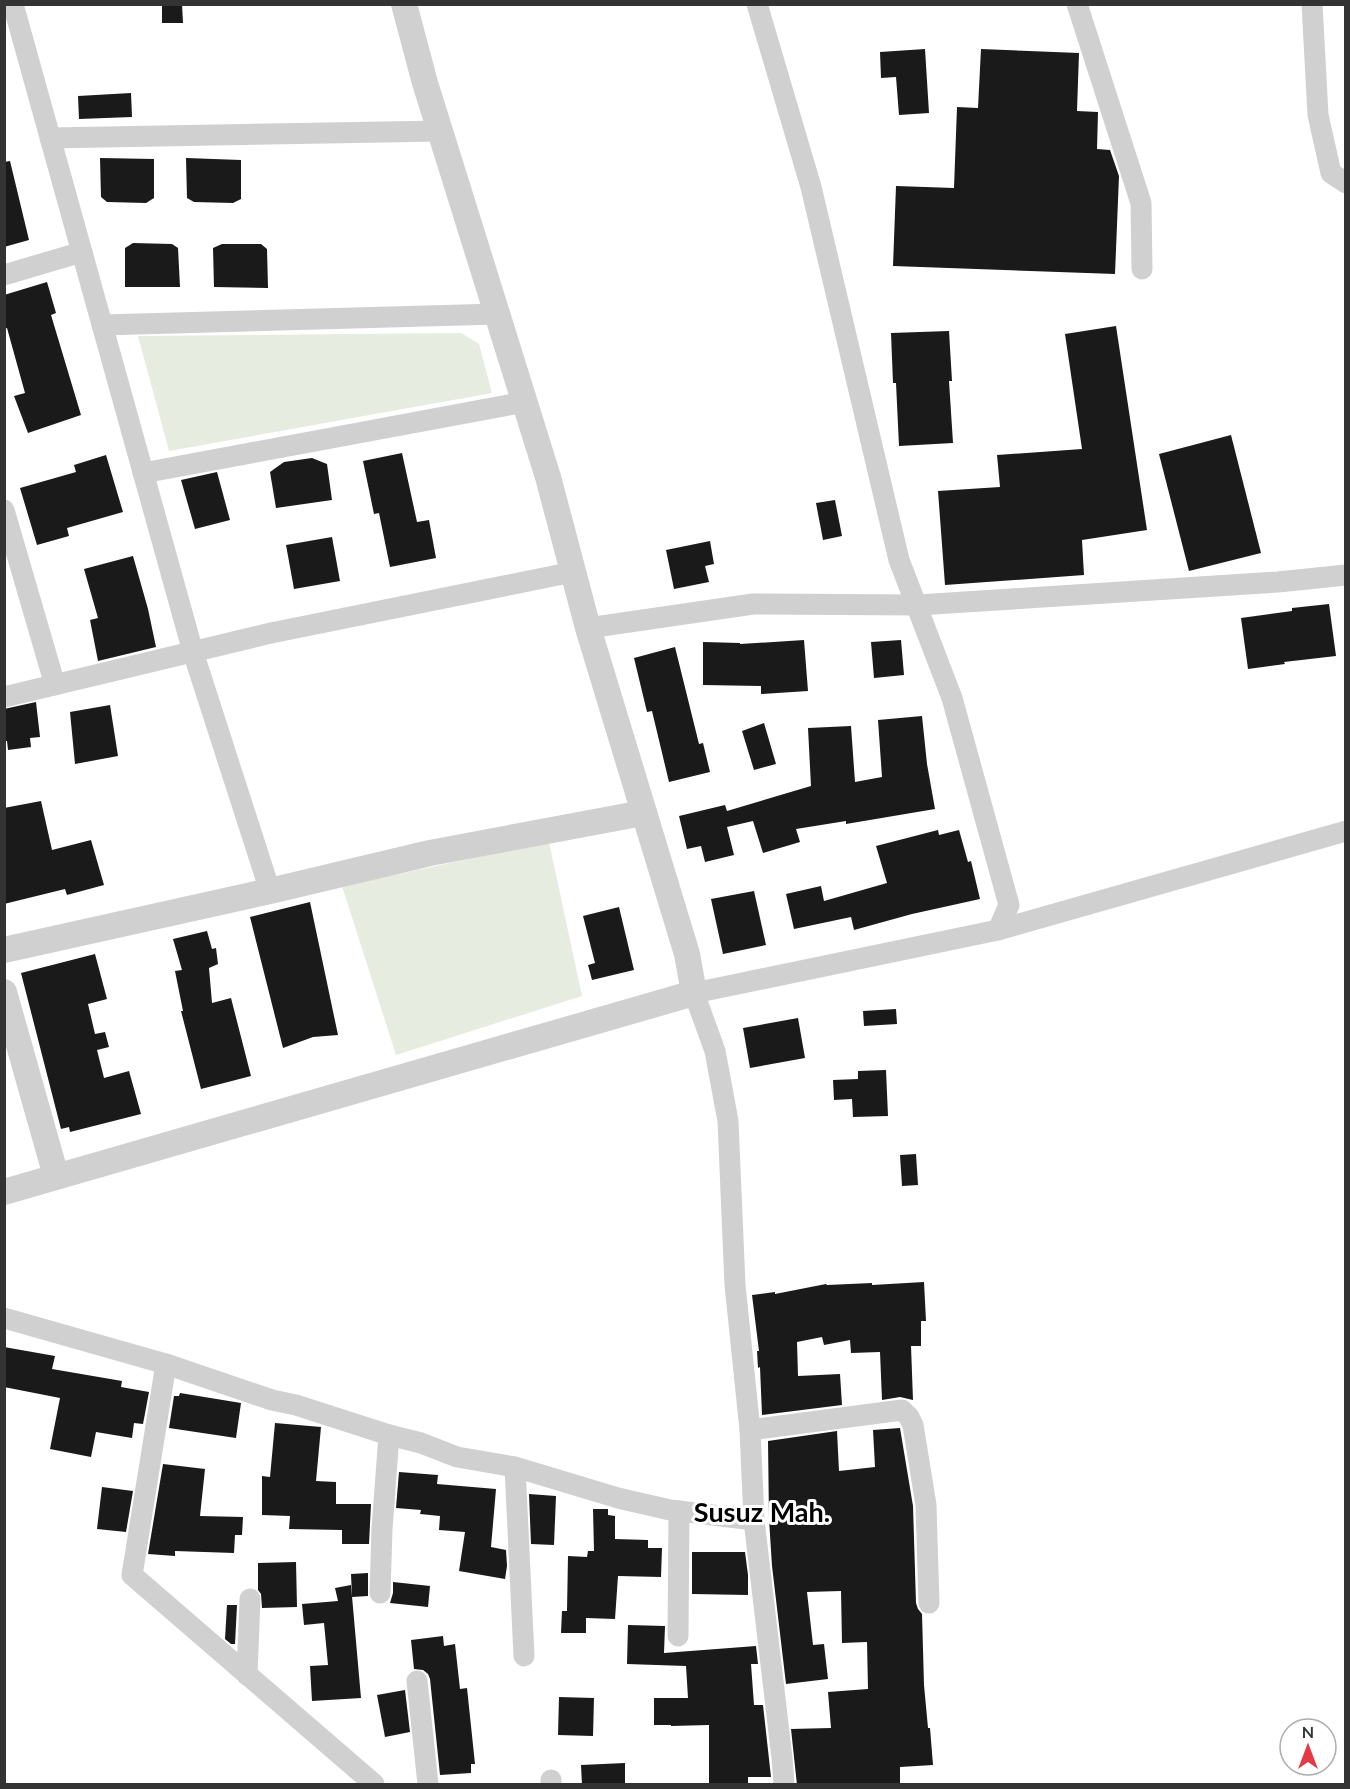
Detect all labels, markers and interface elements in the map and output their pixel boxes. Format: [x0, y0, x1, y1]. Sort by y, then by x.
district label: Susuz Mah. [694, 1495, 830, 1528]
north arrow [1278, 1717, 1338, 1777]
text: N [1302, 1722, 1314, 1741]

